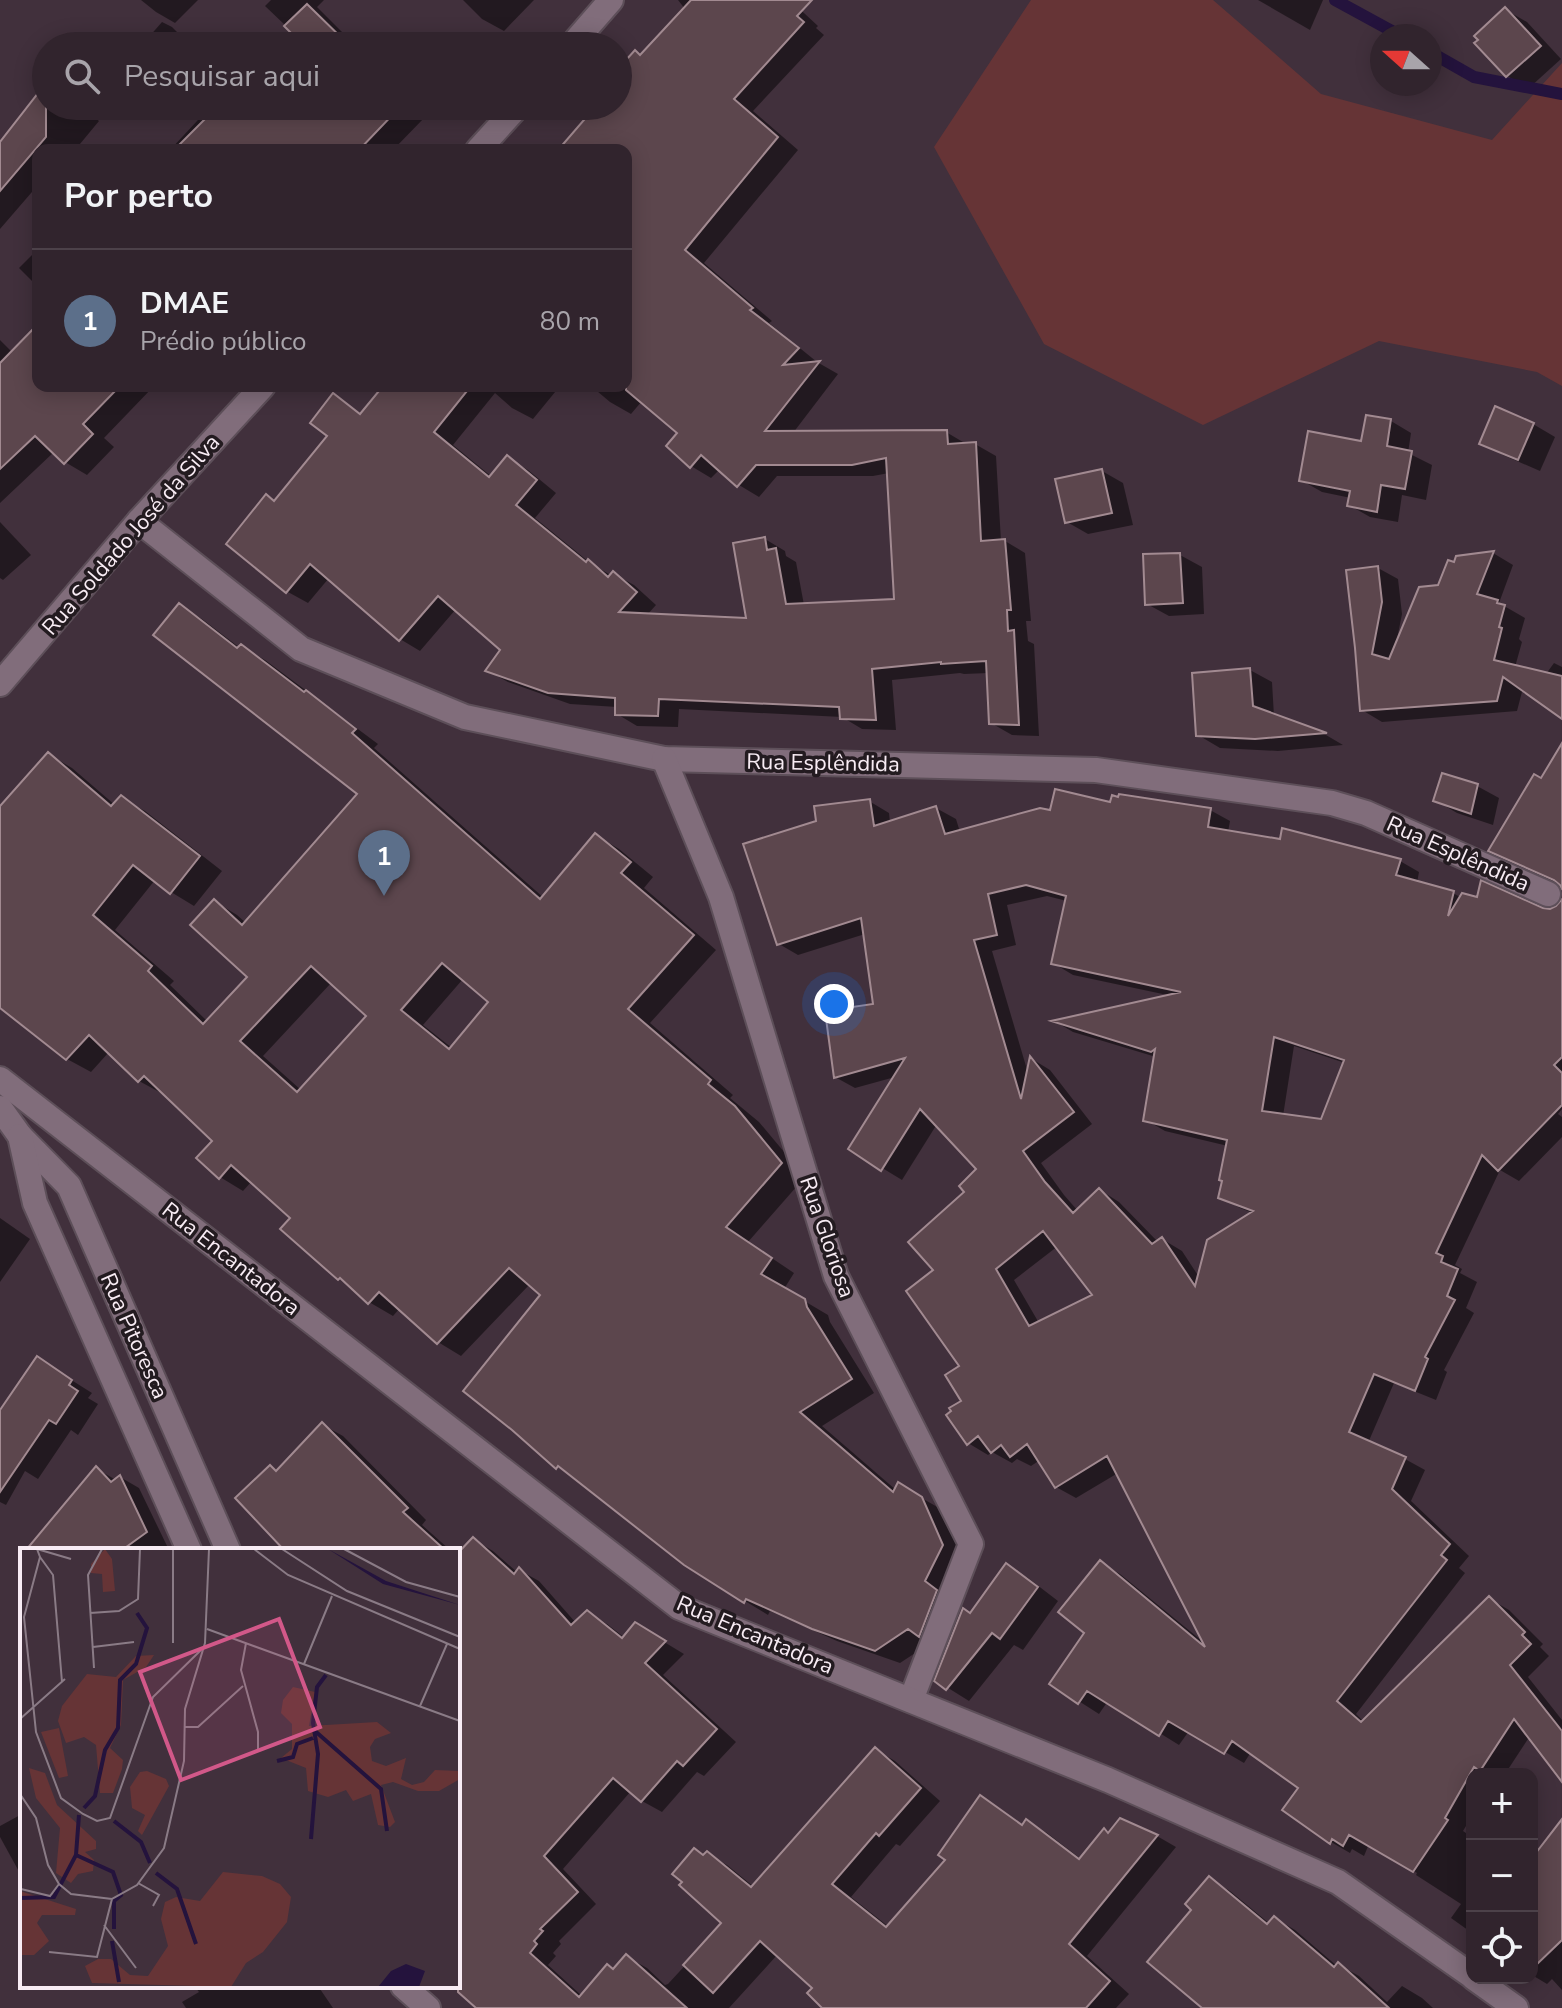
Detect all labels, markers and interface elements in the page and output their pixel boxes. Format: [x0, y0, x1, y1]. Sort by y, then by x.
north arrow [1370, 24, 1442, 96]
search box [32, 32, 632, 120]
icon: search [60, 54, 104, 98]
text: Pesquisar aqui [124, 56, 320, 97]
text: Por perto [64, 173, 213, 219]
text: DMAE [140, 283, 229, 324]
text: 1 [82, 304, 98, 339]
text: 80 m [540, 304, 600, 339]
text: Prédio público [140, 324, 306, 359]
street label: Rua Soldado José da Silva [35, 428, 227, 642]
street label: Rua Esplêndida [746, 747, 900, 779]
street label: Rua Esplêndida [1382, 809, 1534, 899]
pin: 1 [358, 830, 410, 896]
your location [814, 984, 854, 1024]
street label: Rua Gloriosa [792, 1172, 862, 1302]
street label: Rua Encantadora [156, 1196, 306, 1322]
street label: Rua Pitoresca [93, 1268, 175, 1404]
inset map [20, 1548, 460, 1988]
street label: Rua Encantadora [672, 1588, 838, 1682]
map controls [1466, 1768, 1538, 1984]
button: + [1466, 1768, 1538, 1840]
button: − [1466, 1840, 1538, 1912]
button: locate [1466, 1912, 1538, 1984]

